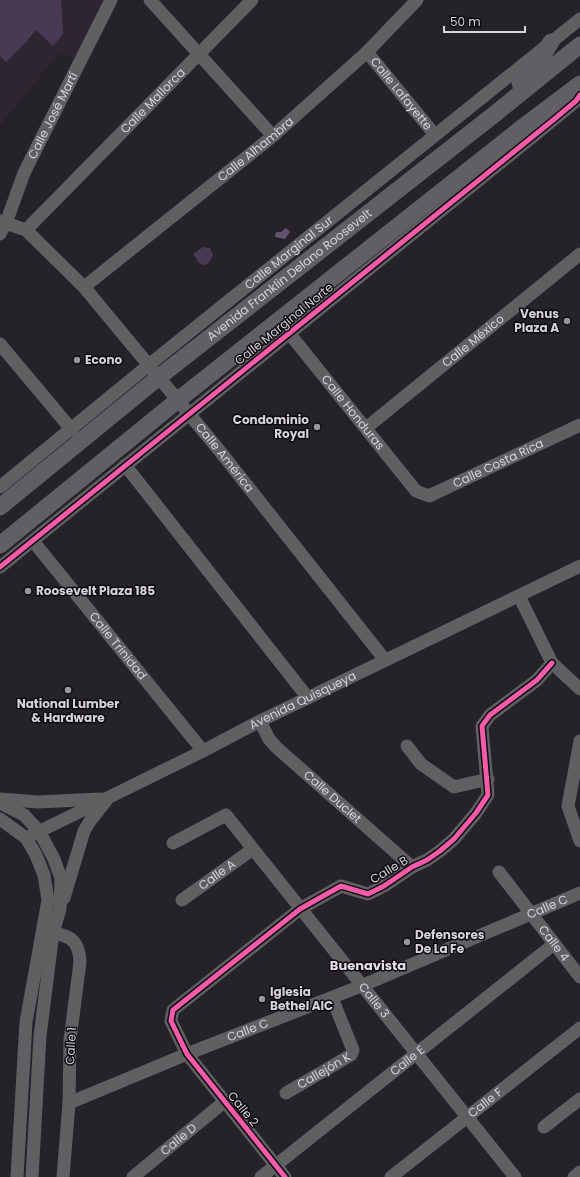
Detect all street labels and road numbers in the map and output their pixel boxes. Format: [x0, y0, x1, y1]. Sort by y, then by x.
street label: Calle Lafayette [367, 53, 437, 134]
street label: Calle Mallorca [116, 64, 189, 137]
street label: Calle José Martí [23, 69, 81, 162]
street label: Calle Alhambra [214, 113, 297, 185]
street label: Avenida Franklin Delano Roosevelt [203, 204, 375, 344]
street label: Calle Marginal Sur [241, 211, 337, 293]
street label: Calle Marginal Norte [231, 279, 337, 369]
street label: Calle México [438, 310, 508, 371]
street label: Calle Honduras [318, 371, 389, 454]
street label: Calle América [192, 419, 258, 496]
street label: Calle Costa Rica [450, 434, 546, 492]
street label: Calle Trinidad [86, 608, 151, 683]
street label: Avenida Quisqueya [246, 667, 359, 733]
street label: Calle Duclet [300, 766, 365, 827]
street label: Calle B [367, 852, 411, 887]
street label: Calle A [195, 855, 239, 894]
street label: Calle C [524, 890, 570, 923]
street label: Calle 4 [535, 921, 574, 965]
street label: Calle 3 [355, 979, 394, 1021]
street label: Calle C [224, 1014, 271, 1046]
street label: Calle 1 [61, 1027, 80, 1065]
street label: Calle E [386, 1041, 428, 1079]
street label: Callejón K [294, 1048, 354, 1093]
street label: Calle F [464, 1083, 506, 1121]
street label: Calle 2 [224, 1087, 263, 1130]
street label: Calle D [156, 1119, 200, 1159]

